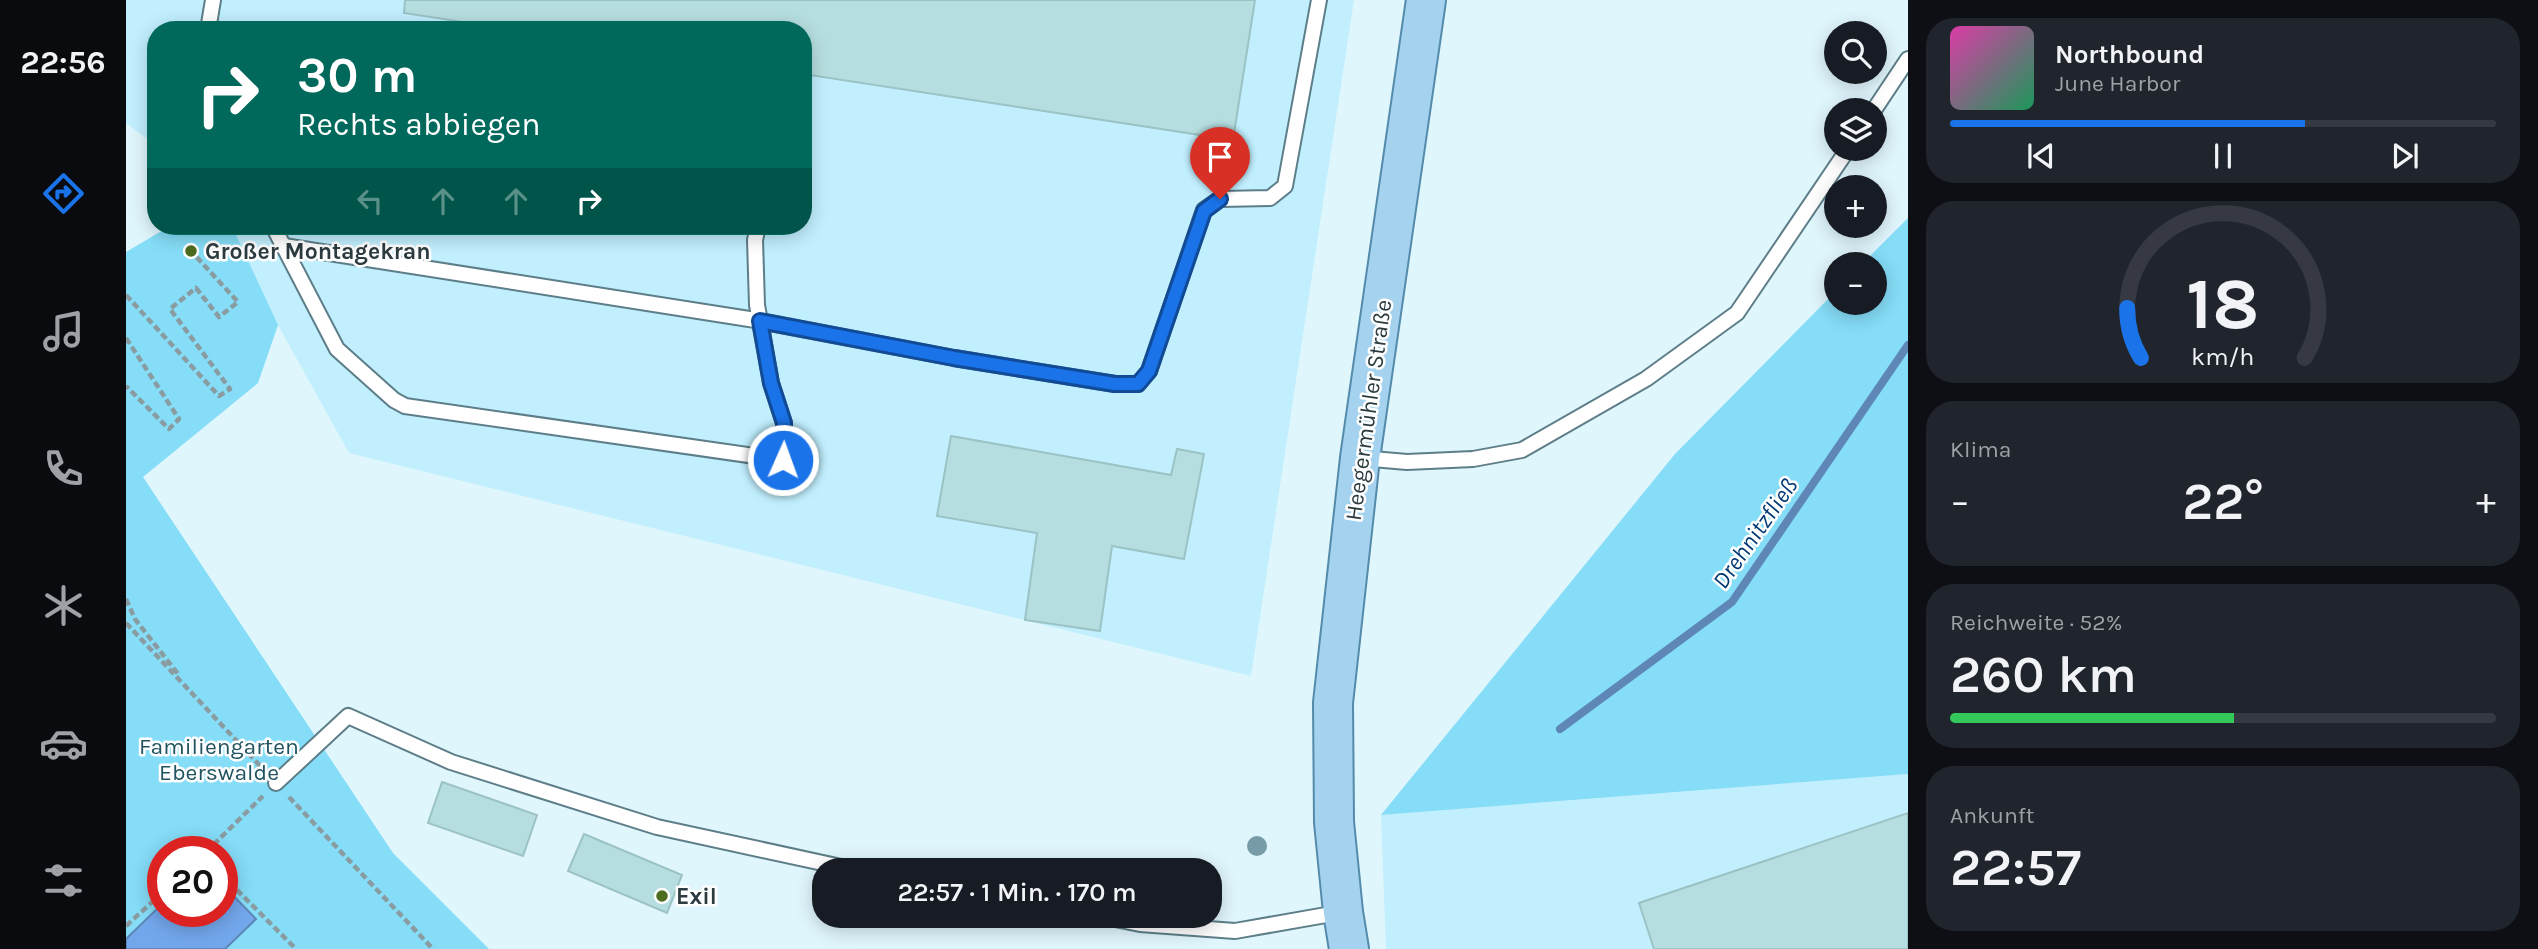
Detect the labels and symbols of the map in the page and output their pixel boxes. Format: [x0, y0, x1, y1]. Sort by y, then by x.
pin [1190, 127, 1250, 199]
place label: Großer Montagekran [205, 238, 431, 265]
marker: Großer Montagekran [183, 243, 199, 259]
street label: Heegermühler Straße [1340, 298, 1397, 522]
position arrow [746, 423, 820, 497]
water label: Drehnitzfließ [1707, 472, 1803, 594]
park label: Familiengarten Eberswalde [139, 733, 299, 786]
speed limit sign: 20 [147, 836, 238, 927]
place label: Exil [676, 883, 717, 910]
marker: Exil [654, 888, 670, 904]

